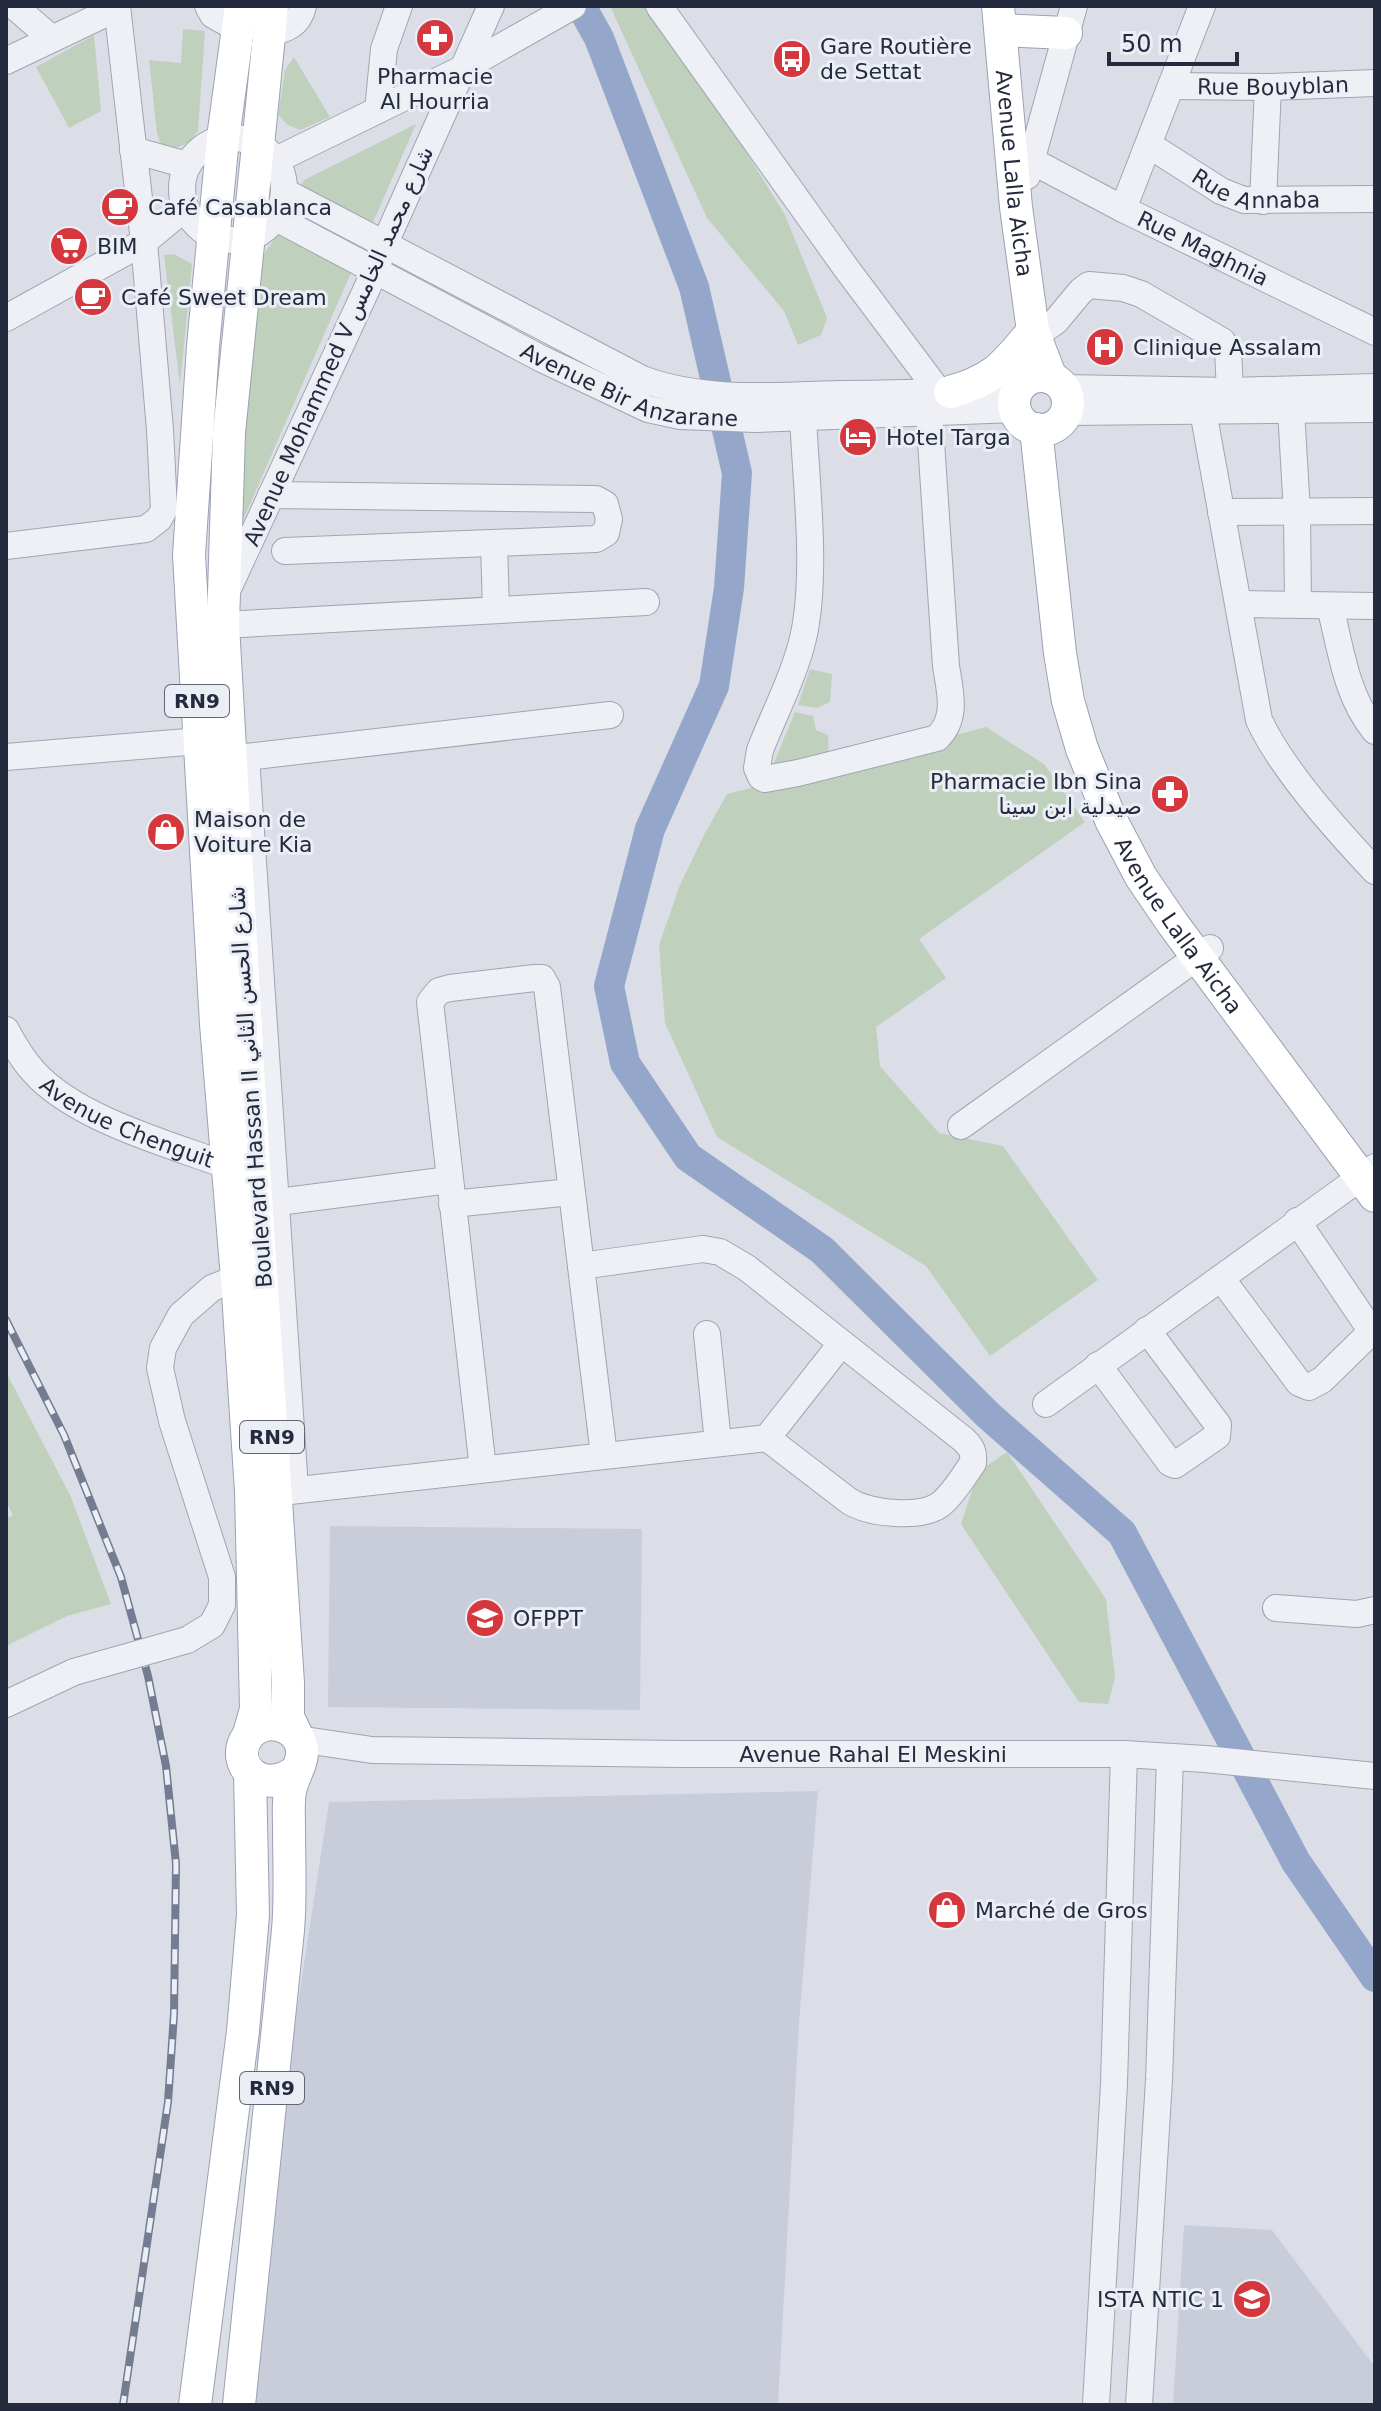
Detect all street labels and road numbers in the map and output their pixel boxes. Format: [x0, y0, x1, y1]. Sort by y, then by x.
street label: Avenue Lalla Aicha [991, 69, 1037, 278]
street label: Rue Bouyblan [1197, 72, 1349, 100]
street label: Avenue Mohammed V شارع محمد الخامس [239, 143, 439, 550]
street label: Rue Annaba [1187, 164, 1320, 215]
street label: Rue Maghnia [1133, 206, 1272, 291]
street label: Avenue Bir Anzarane [516, 338, 738, 431]
road number: RN9 [165, 685, 229, 717]
street label: Avenue Lalla Aicha [1109, 833, 1247, 1019]
street label: Boulevard Hassan II شارع الحسن الثاني [224, 885, 278, 1289]
street label: Avenue Chenguit [35, 1072, 217, 1173]
road number: RN9 [240, 1421, 304, 1453]
street label: Avenue Rahal El Meskini [739, 1742, 1007, 1767]
road number: RN9 [240, 2072, 304, 2104]

